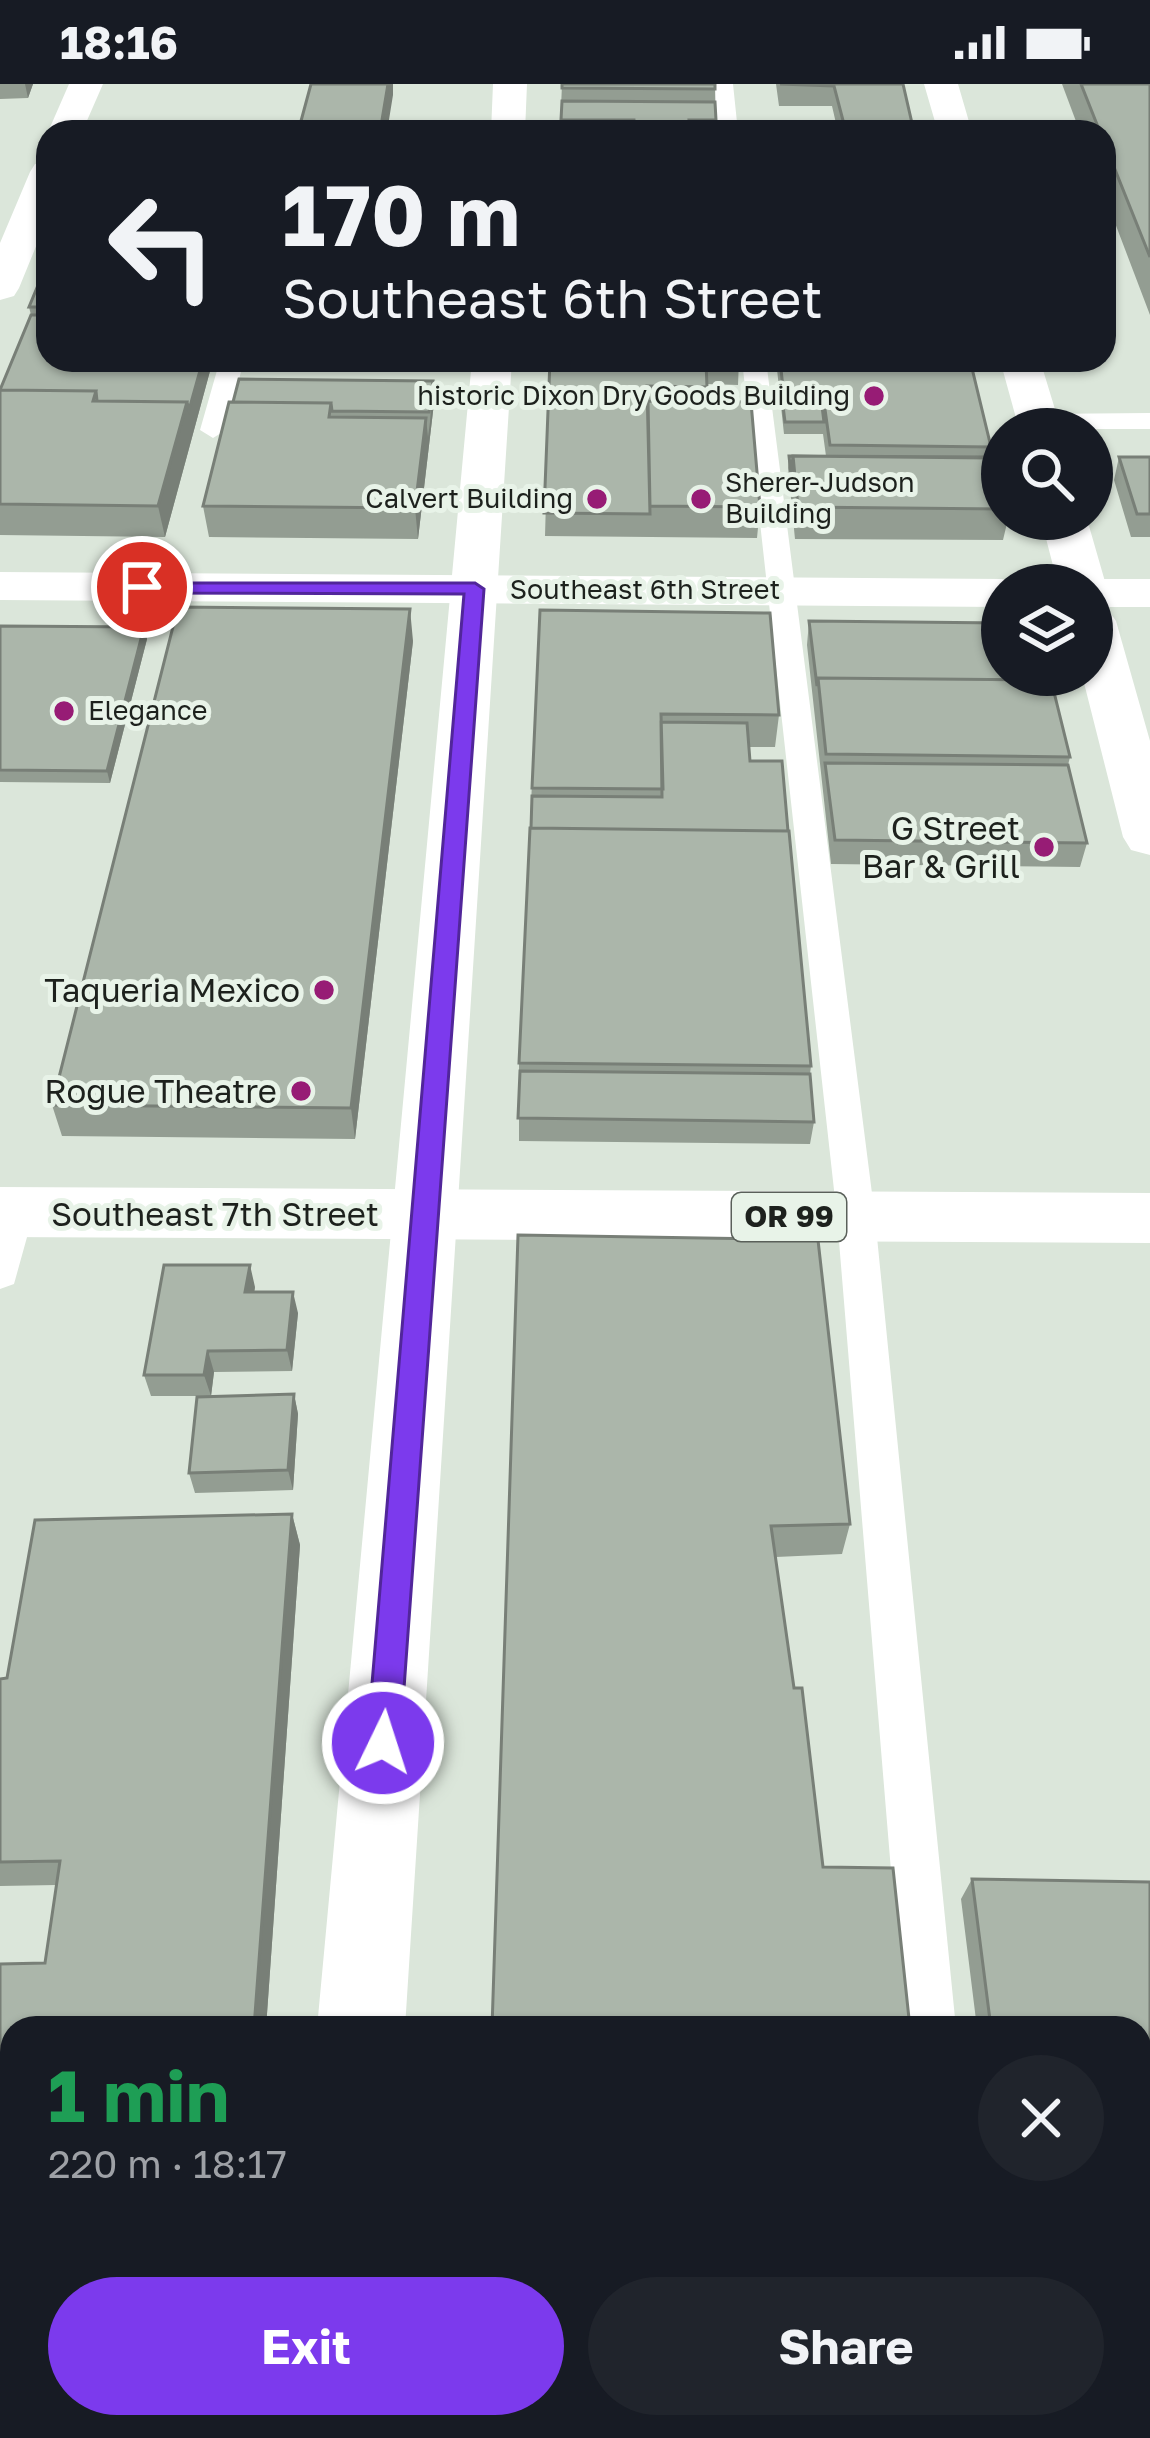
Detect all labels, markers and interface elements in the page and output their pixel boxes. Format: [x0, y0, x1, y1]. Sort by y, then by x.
text: 18:16 [60, 15, 178, 69]
text: 170 m [282, 164, 520, 264]
icon: left [84, 168, 240, 324]
text: Southeast 6th Street [282, 265, 823, 330]
place label: historic Dixon Dry Goods Building [417, 379, 850, 411]
marker: historic Dixon Dry Goods Building [861, 383, 887, 409]
map controls [981, 408, 1113, 696]
button: search [981, 408, 1113, 540]
place label: Sherer-Judson Building [725, 466, 915, 529]
place label: Calvert Building [365, 482, 573, 514]
marker: Calvert Building [584, 486, 610, 512]
marker: Sherer-Judson Building [688, 486, 714, 512]
pin [91, 536, 193, 638]
icon: arrive [109, 554, 175, 620]
button: layers [981, 564, 1113, 696]
street label: Southeast 6th Street [510, 573, 780, 605]
place label: Elegance [88, 694, 207, 726]
marker: Elegance [51, 698, 77, 724]
place label: G Street Bar & Grill [862, 808, 1020, 885]
marker: G Street Bar & Grill [1031, 834, 1057, 860]
place label: Taqueria Mexico [44, 970, 300, 1009]
marker: Taqueria Mexico [311, 977, 337, 1003]
place label: Rogue Theatre [44, 1071, 277, 1110]
marker: Rogue Theatre [288, 1078, 314, 1104]
road number: OR 99 [732, 1193, 846, 1241]
street label: Southeast 7th Street [51, 1194, 379, 1233]
position arrow [320, 1680, 446, 1806]
text: 1 min [48, 2051, 229, 2138]
button: close [978, 2055, 1104, 2181]
text: 220 m · 18:17 [48, 2140, 287, 2187]
button: Exit [48, 2277, 564, 2415]
button: Share [588, 2277, 1104, 2415]

